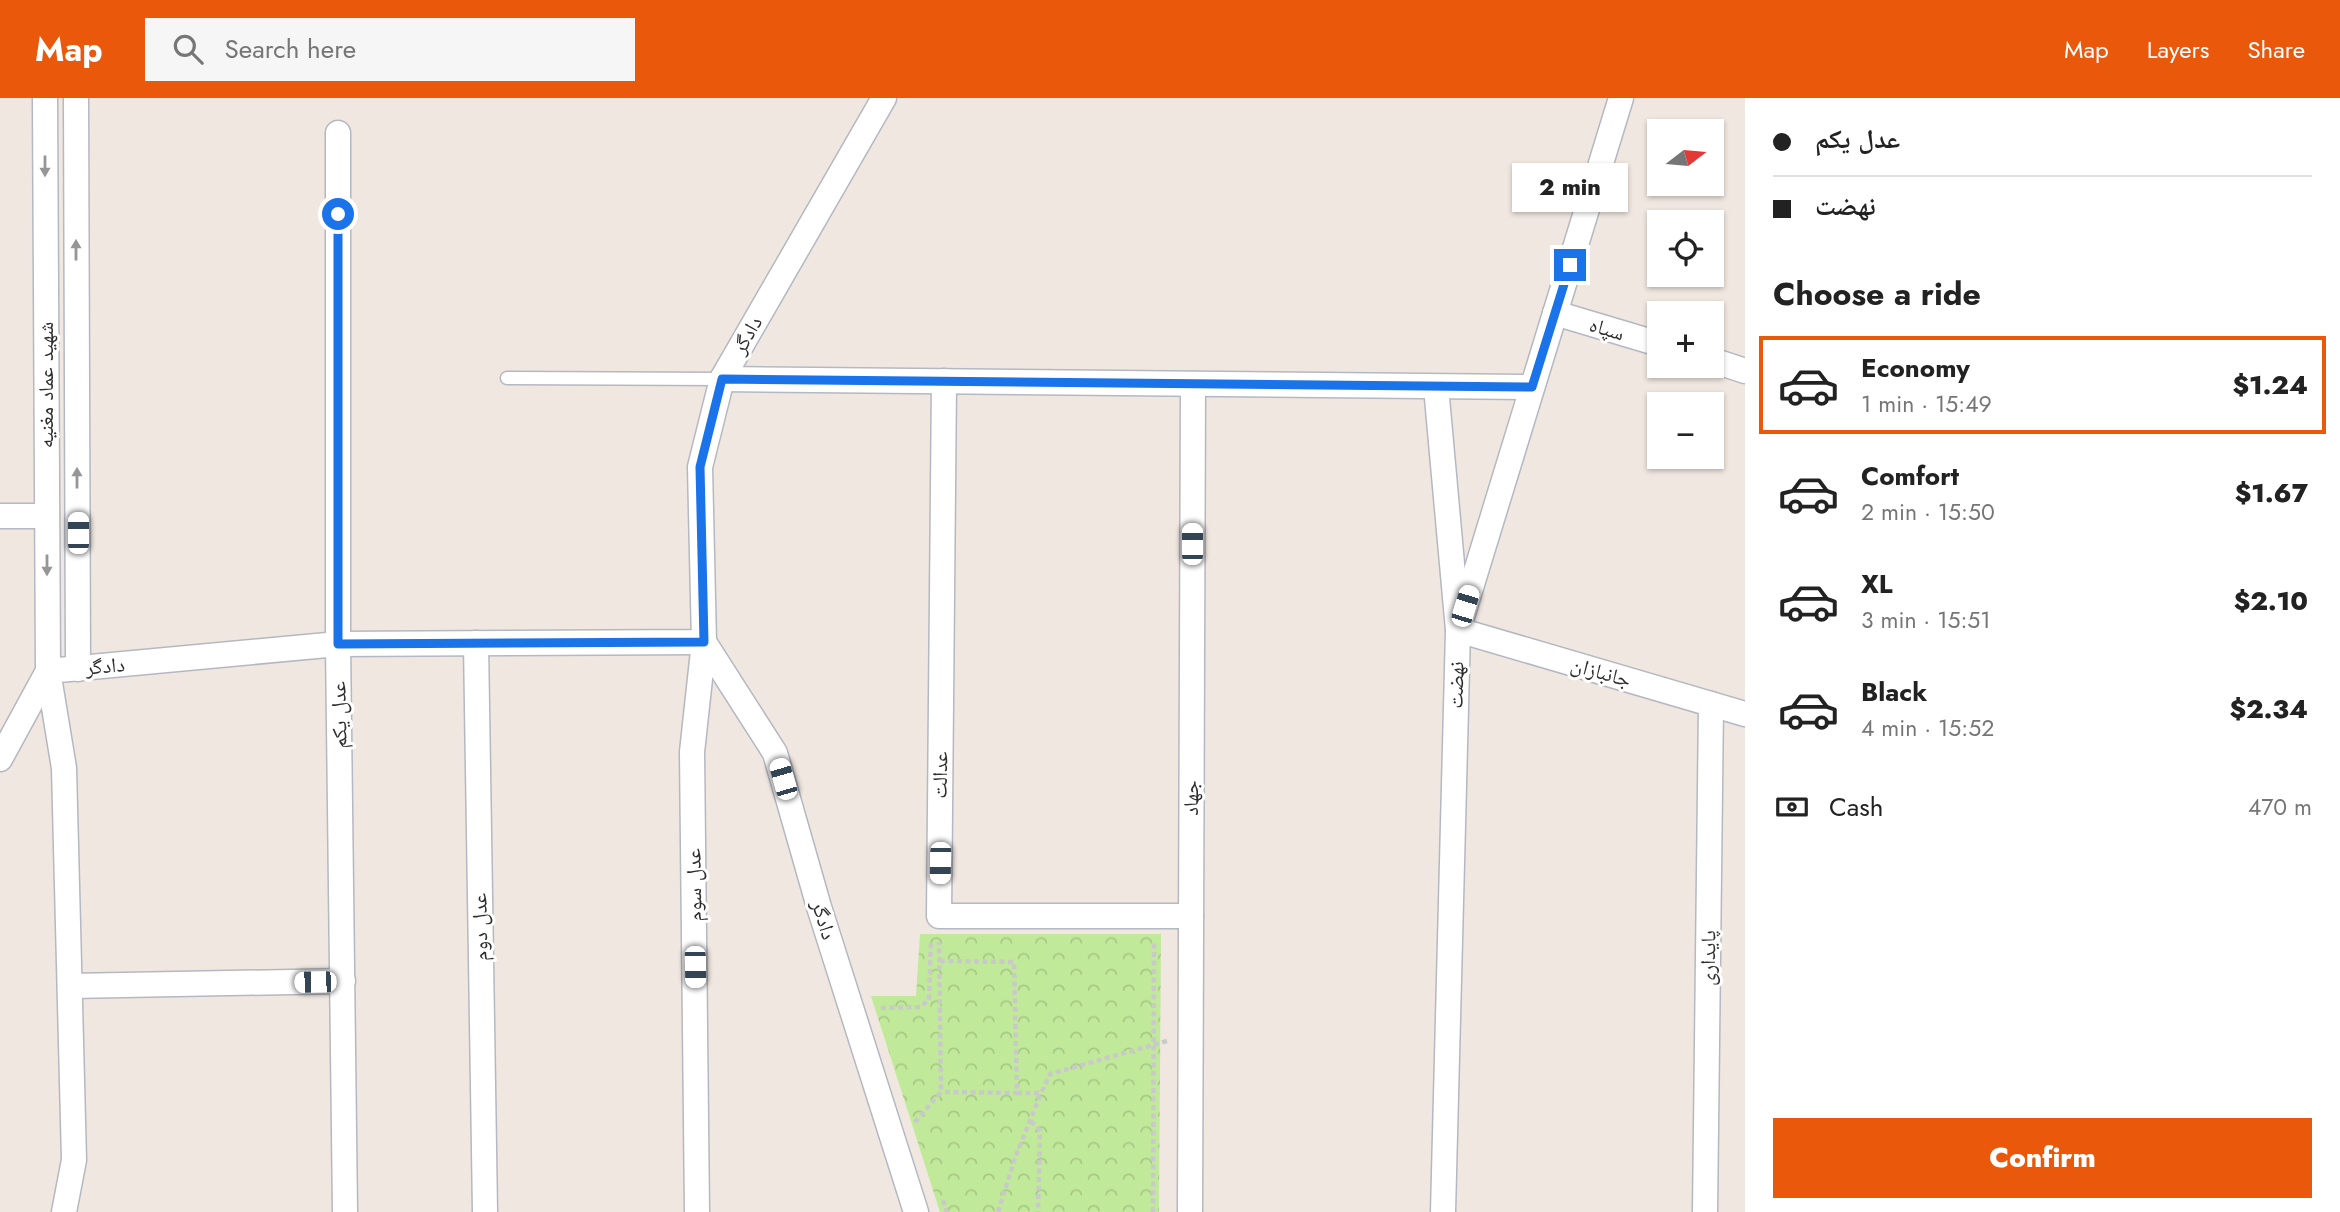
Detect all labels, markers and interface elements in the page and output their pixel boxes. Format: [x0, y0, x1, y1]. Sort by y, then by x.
search box [145, 18, 635, 81]
text: Map [35, 26, 103, 73]
icon: search [169, 30, 207, 68]
text: Search here [225, 30, 356, 68]
text: Map [2064, 32, 2109, 67]
text: Layers [2147, 32, 2209, 67]
text: Share [2247, 32, 2305, 67]
north arrow [1647, 119, 1724, 196]
map controls [1647, 119, 1724, 469]
text: عدل یکم [1815, 120, 1900, 158]
one-way arrow [39, 155, 51, 177]
callout: 2 min [1512, 164, 1628, 212]
text: 2 min [1539, 170, 1601, 204]
text: نهضت [1815, 187, 1876, 225]
route start [322, 198, 354, 230]
button: locate [1647, 210, 1724, 287]
one-way arrow [70, 239, 82, 261]
route end [1554, 249, 1586, 281]
text: Choose a ride [1773, 271, 1981, 317]
button: + [1647, 301, 1724, 378]
street label: دادگر [724, 310, 770, 361]
street label: سپاه [1586, 310, 1628, 348]
street label: شهید عماد مغنیه [31, 322, 61, 448]
text: Economy [1861, 349, 1970, 387]
icon: car [1777, 354, 1840, 417]
text: $1.24 [2232, 366, 2308, 404]
text: 1 min · 15:49 [1861, 387, 1992, 421]
button: − [1647, 392, 1724, 469]
text: Comfort [1861, 457, 1959, 495]
icon: car [1777, 462, 1840, 525]
one-way arrow [71, 467, 83, 489]
text: $1.67 [2235, 474, 2308, 512]
text: 2 min · 15:50 [1861, 495, 1995, 529]
car [68, 512, 89, 554]
car [1182, 523, 1203, 565]
one-way arrow [41, 554, 53, 576]
text: XL [1861, 565, 1893, 603]
icon: car [1777, 570, 1840, 633]
text: $2.10 [2234, 582, 2308, 620]
car [1449, 583, 1482, 629]
text: 3 min · 15:51 [1861, 603, 1991, 637]
street label: دادگر [83, 649, 126, 683]
street label: جانبازان [1567, 649, 1635, 695]
street label: نهضت [1441, 661, 1471, 709]
text: Black [1861, 673, 1927, 711]
icon: car [1777, 678, 1840, 741]
street label: عدل یکم [323, 681, 355, 749]
text: $2.34 [2229, 690, 2308, 728]
text: 4 min · 15:52 [1861, 711, 1994, 745]
street label: عدالت [925, 751, 955, 799]
car [768, 756, 799, 802]
street label: جهاد [1176, 780, 1206, 816]
icon: cash [1773, 788, 1811, 826]
text: Cash [1829, 788, 1883, 826]
text: 470 m [2248, 790, 2312, 824]
car [930, 842, 951, 884]
street label: عدل سوم [678, 848, 710, 922]
street label: عدل دوم [464, 892, 496, 961]
street label: دادگر [804, 896, 844, 943]
street label: پایداری [1693, 930, 1723, 986]
car [685, 946, 706, 988]
car [294, 971, 337, 993]
button: Confirm [1773, 1118, 2312, 1198]

